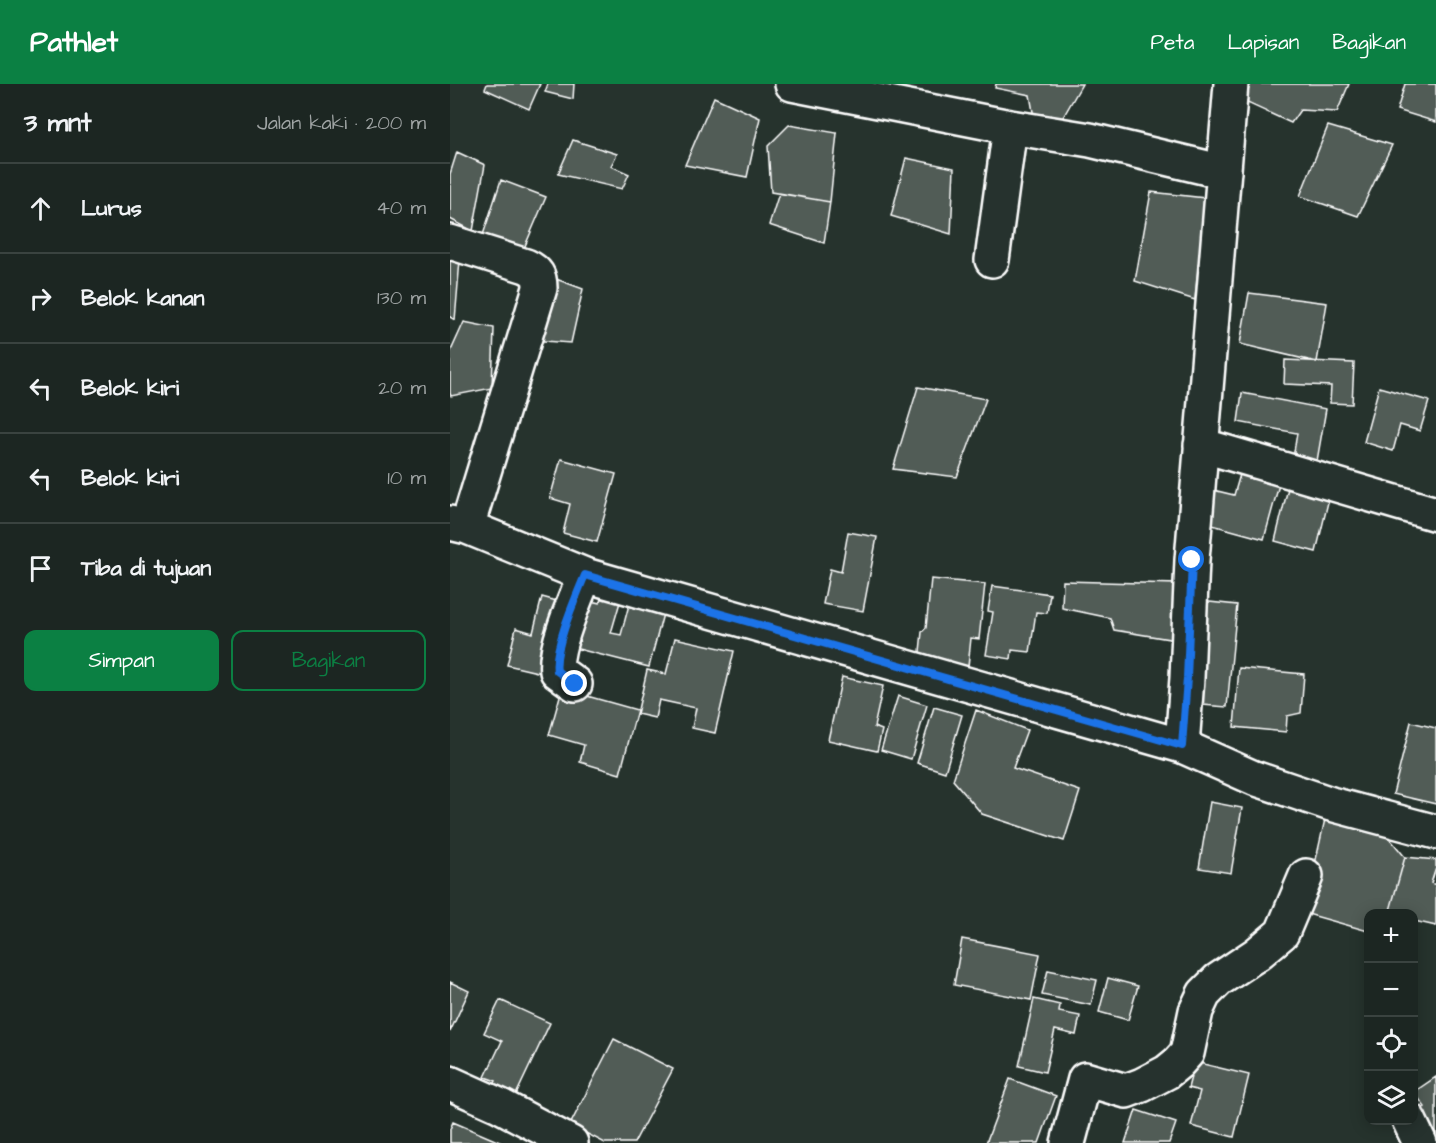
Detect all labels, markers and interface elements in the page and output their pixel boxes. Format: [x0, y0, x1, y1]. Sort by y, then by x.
text: Pathlet [30, 23, 118, 62]
text: Peta [1151, 28, 1194, 57]
text: Lapisan [1227, 28, 1299, 57]
text: Bagikan [1332, 28, 1406, 57]
text: 3 mnt [24, 105, 91, 141]
text: Jalan kaki · 200 m [257, 109, 426, 137]
icon: ahead [24, 192, 57, 225]
text: Lurus [81, 193, 142, 224]
text: 40 m [376, 194, 426, 222]
icon: right [24, 282, 57, 315]
text: Belok kanan [81, 283, 205, 314]
text: 130 m [377, 284, 426, 312]
icon: left [24, 372, 57, 405]
text: Belok kiri [81, 373, 179, 404]
text: 20 m [378, 374, 426, 402]
icon: left [24, 462, 57, 495]
text: Belok kiri [81, 463, 179, 494]
text: 10 m [387, 464, 426, 492]
route start [1178, 546, 1204, 572]
icon: arrive [24, 552, 57, 585]
text: Tiba di tujuan [81, 553, 211, 584]
button: Simpan [24, 630, 219, 691]
button: Bagikan [231, 630, 426, 691]
route end [561, 670, 587, 696]
map controls [1364, 909, 1418, 1125]
button: + [1364, 909, 1418, 963]
button: − [1364, 963, 1418, 1017]
button: locate [1364, 1017, 1418, 1071]
button: layers [1364, 1071, 1418, 1125]

